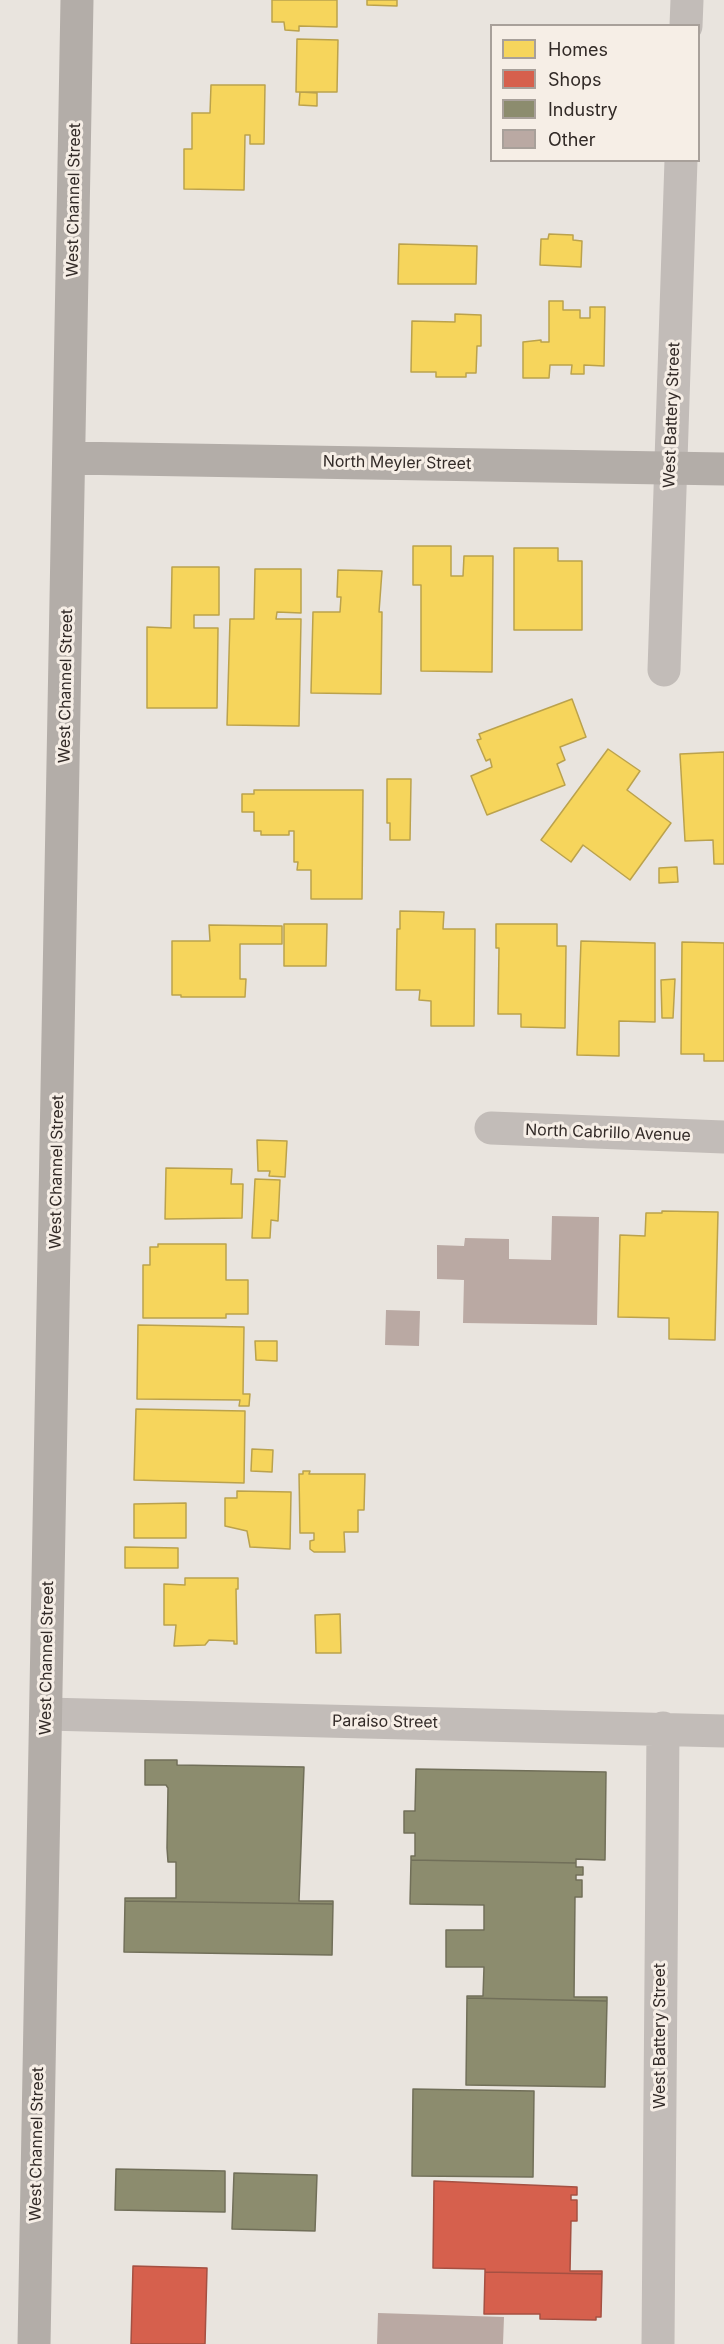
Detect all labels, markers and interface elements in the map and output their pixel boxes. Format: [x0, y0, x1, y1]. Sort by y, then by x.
legend [490, 24, 700, 162]
text: Homes [548, 39, 608, 60]
text: Shops [548, 69, 602, 90]
text: Industry [548, 99, 618, 120]
street label: West Channel Street [63, 123, 85, 277]
text: Other [548, 129, 596, 150]
street label: West Battery Street [660, 342, 684, 488]
street label: North Meyler Street [323, 452, 471, 474]
street label: West Channel Street [55, 609, 77, 763]
street label: West Channel Street [46, 1095, 68, 1249]
street label: North Cabrillo Avenue [525, 1121, 691, 1145]
street label: West Channel Street [36, 1581, 58, 1735]
street label: Paraiso Street [332, 1711, 438, 1733]
street label: West Battery Street [650, 1963, 670, 2109]
street label: West Channel Street [26, 2067, 48, 2221]

